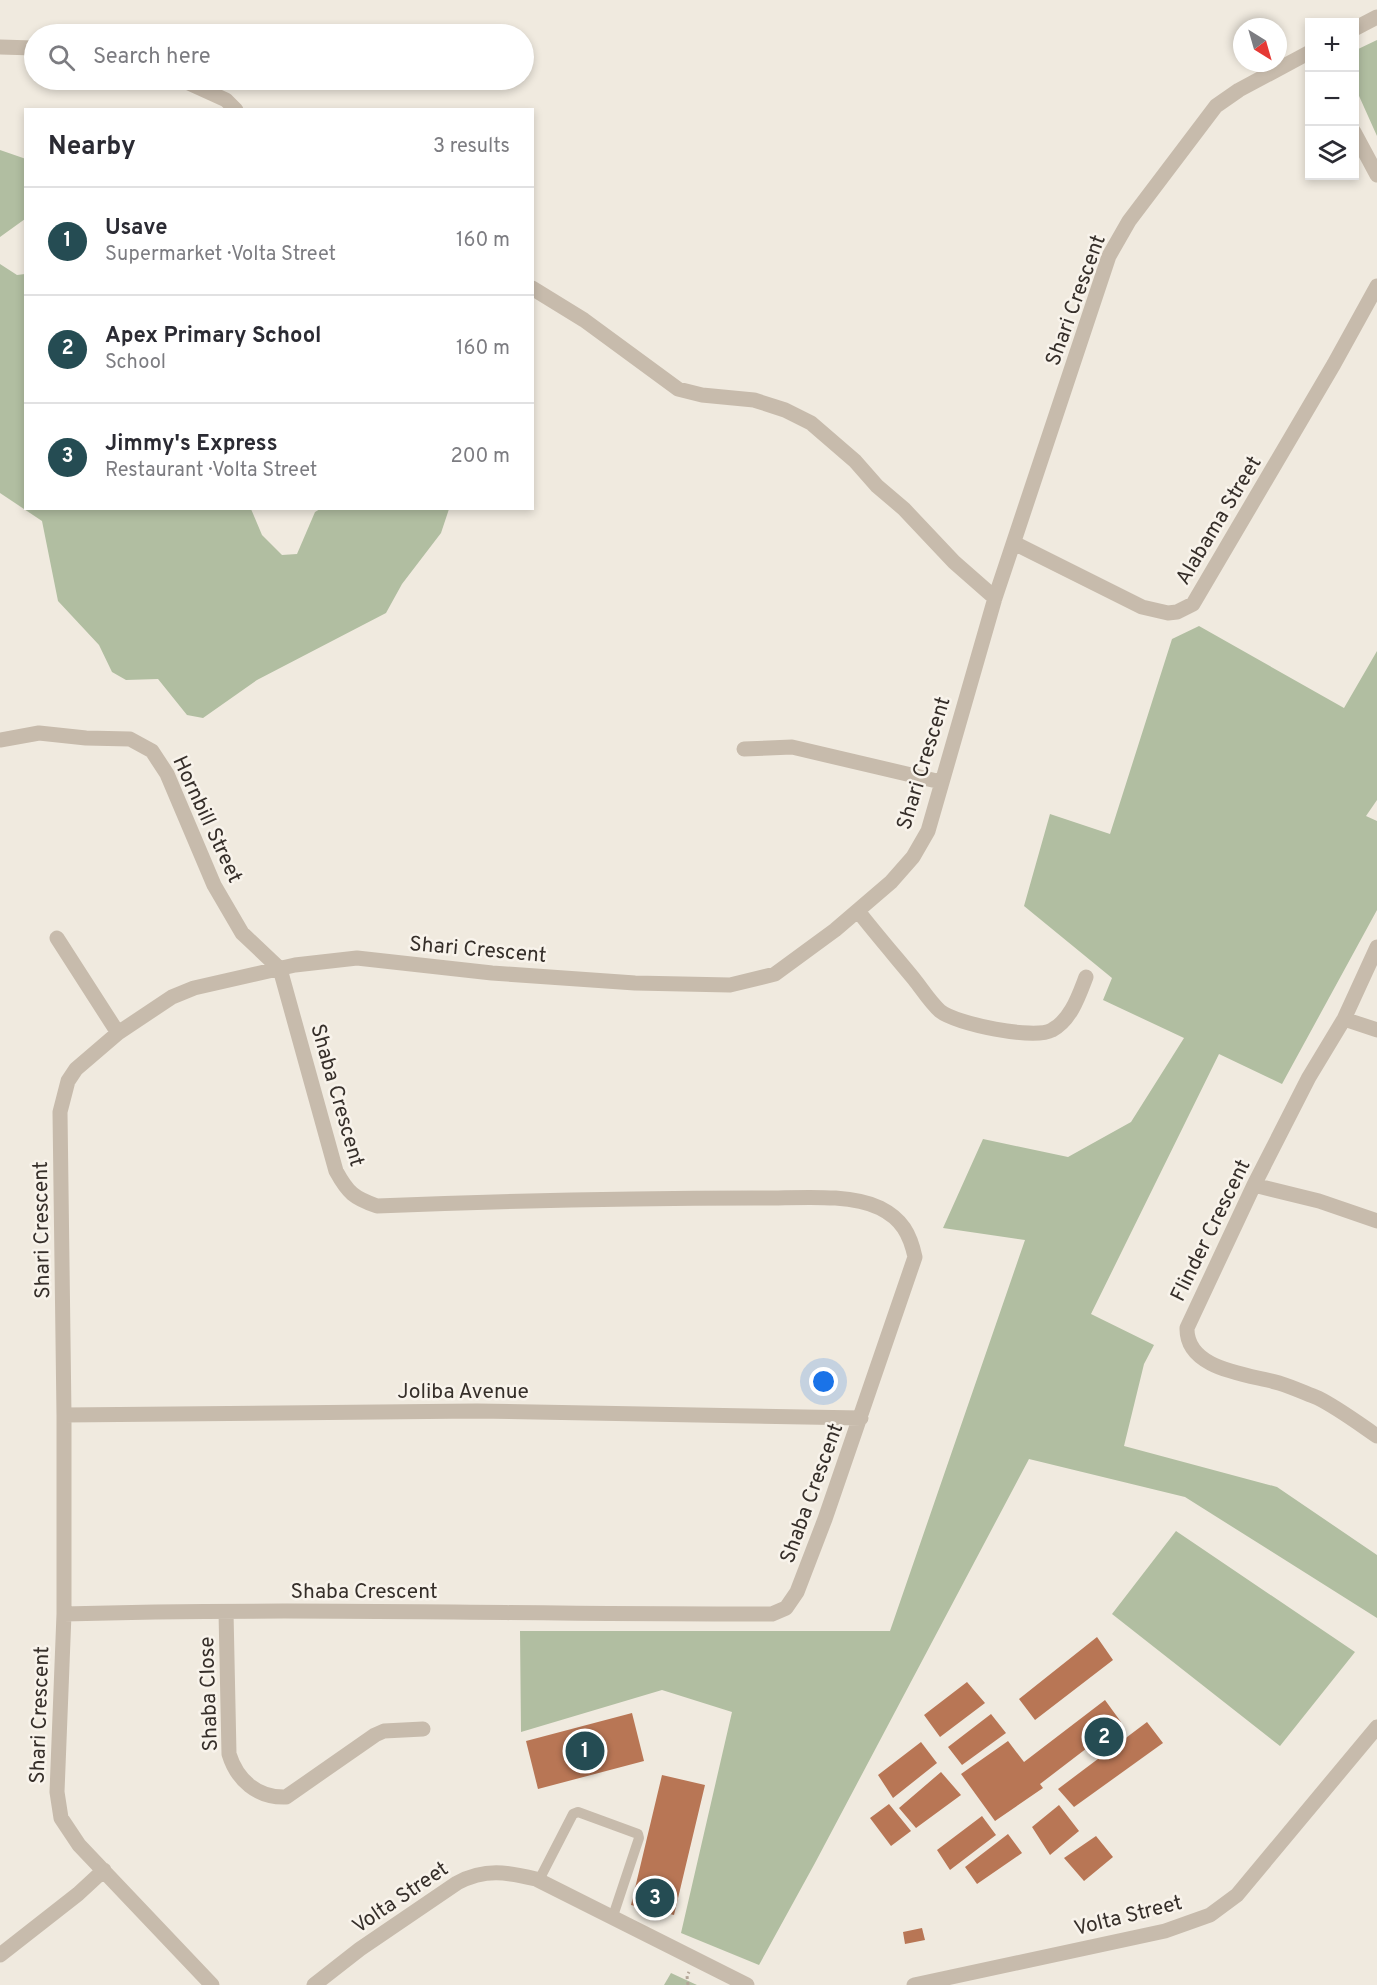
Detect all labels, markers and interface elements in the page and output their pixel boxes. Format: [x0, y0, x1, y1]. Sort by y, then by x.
north arrow [1233, 18, 1287, 72]
map controls [1305, 18, 1359, 180]
button: + [1305, 18, 1359, 72]
search box [24, 24, 534, 90]
icon: search [45, 41, 78, 74]
text: Search here [93, 44, 211, 71]
button: − [1305, 72, 1359, 126]
button: layers [1305, 126, 1359, 180]
text: Nearby [48, 131, 136, 164]
text: 3 results [433, 134, 510, 160]
text: Usave [105, 215, 167, 242]
text: 1 [64, 228, 72, 254]
text: 160 m [456, 228, 510, 254]
street label: Shari Crescent [1040, 231, 1113, 370]
text: Supermarket · Volta Street [105, 242, 336, 268]
text: Apex Primary School [105, 323, 322, 350]
text: 2 [61, 336, 74, 362]
text: 160 m [456, 336, 510, 362]
text: School [105, 350, 166, 376]
text: Jimmy's Express [105, 431, 278, 458]
text: 3 [62, 444, 74, 470]
text: 200 m [451, 444, 510, 470]
street label: Alabama Street [1170, 451, 1268, 590]
text: Restaurant · Volta Street [105, 458, 317, 484]
street label: Shari Crescent [891, 694, 957, 833]
street label: Hornbill Street [165, 752, 248, 887]
street label: Shari Crescent [408, 931, 548, 970]
street label: Shaba Crescent [303, 1021, 370, 1170]
street label: Flinder Crescent [1165, 1155, 1257, 1306]
street label: Shari Crescent [28, 1161, 57, 1299]
your location [809, 1367, 838, 1396]
street label: Joliba Avenue [397, 1379, 529, 1406]
street label: Shaba Crescent [775, 1420, 850, 1567]
street label: Shaba Crescent [290, 1579, 438, 1606]
street label: Shaba Close [194, 1636, 225, 1752]
street label: Shari Crescent [25, 1646, 56, 1784]
pin: 2 [1084, 1714, 1124, 1760]
pin: 1 [566, 1728, 604, 1774]
street label: Volta Street [348, 1856, 454, 1940]
pin: 3 [636, 1876, 674, 1920]
street label: Volta Street [1072, 1890, 1185, 1943]

